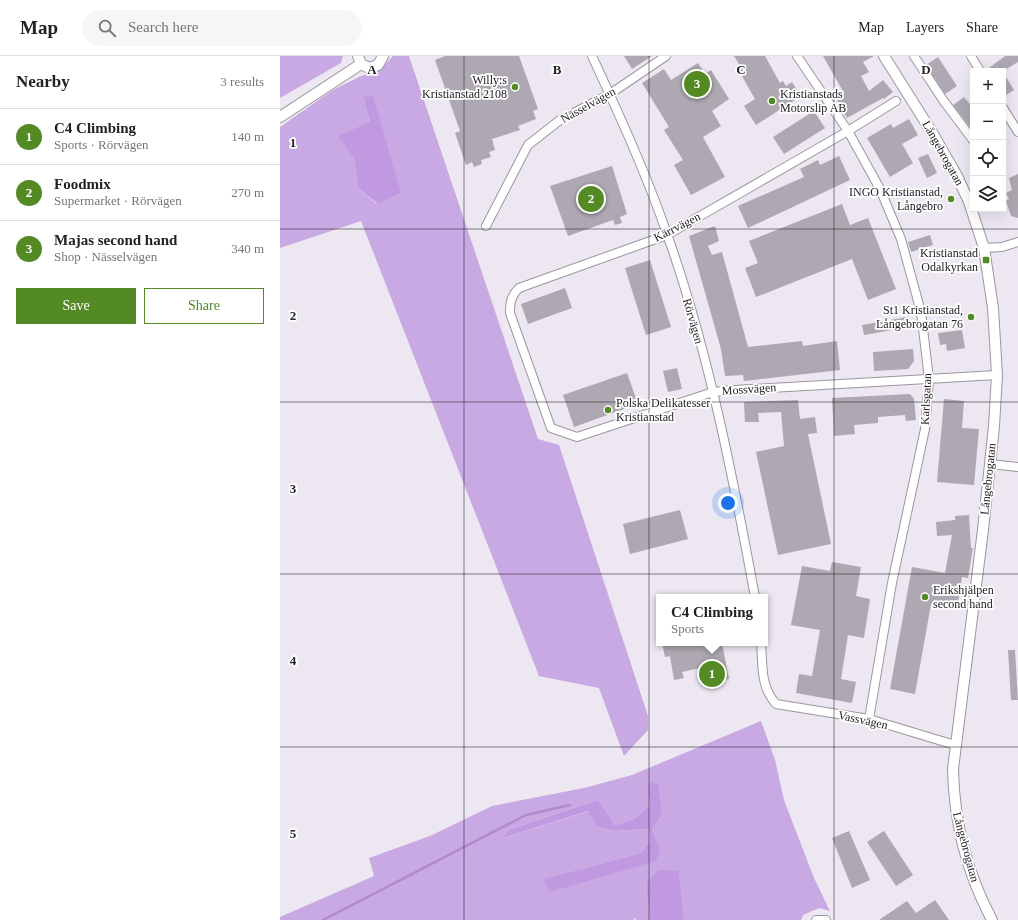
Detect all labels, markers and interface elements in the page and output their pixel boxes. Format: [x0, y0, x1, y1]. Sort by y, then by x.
search box [82, 10, 362, 46]
text: Map [20, 17, 58, 38]
icon: search [96, 17, 118, 39]
text: Search here [128, 19, 198, 35]
text: Map [858, 20, 884, 35]
text: Layers [906, 20, 944, 35]
text: Share [966, 20, 998, 35]
text: A [367, 62, 377, 77]
text: B [553, 62, 562, 77]
text: C [736, 62, 746, 77]
text: D [921, 62, 931, 77]
map controls [970, 68, 1006, 212]
button: + [970, 68, 1006, 104]
pin: 3 [684, 69, 710, 99]
text: Nearby [16, 72, 70, 91]
place label: Willy:s Kristianstad 2108 [422, 73, 507, 101]
text: 3 results [220, 74, 264, 89]
marker: Willy:s Kristianstad 2108 [510, 82, 520, 92]
street label: Nässelvägen [558, 84, 618, 126]
place label: Kristianstads Motorslip AB [780, 87, 846, 115]
marker: Kristianstads Motorslip AB [767, 96, 777, 106]
button: − [970, 104, 1006, 140]
street label: Långebrogatan [919, 118, 967, 188]
text: C4 Climbing [54, 120, 136, 136]
text: 1 [26, 129, 32, 144]
text: 140 m [231, 129, 264, 144]
text: 1 [290, 135, 296, 150]
text: Sports · Rörvägen [54, 137, 149, 152]
button: locate [970, 140, 1006, 176]
text: Foodmix [54, 176, 111, 192]
button: layers [970, 176, 1006, 212]
pin: 2 [578, 184, 604, 214]
text: 2 [26, 185, 32, 200]
text: 270 m [231, 185, 264, 200]
place label: INGO Kristianstad, Långebro [849, 185, 943, 213]
text: Supermarket · Rörvägen [54, 193, 182, 208]
marker: INGO Kristianstad, Långebro [946, 194, 956, 204]
street label: Kärrvägen [651, 209, 703, 245]
text: Majas second hand [54, 232, 177, 248]
text: 3 [26, 241, 32, 256]
text: 340 m [231, 241, 264, 256]
place label: Kristianstad Odalkyrkan [920, 246, 978, 274]
text: Shop · Nässelvägen [54, 249, 157, 264]
marker: Kristianstad Odalkyrkan [981, 255, 991, 265]
button: Save [16, 288, 136, 324]
button: Share [144, 288, 264, 324]
street label: Rörvägen [680, 297, 706, 345]
place label: St1 Kristianstad, Långebrogatan 76 [876, 303, 963, 331]
text: 2 [290, 308, 296, 323]
marker: St1 Kristianstad, Långebrogatan 76 [966, 312, 976, 322]
street label: Karlsgatan [918, 373, 934, 425]
street label: Mossvägen [721, 380, 777, 398]
place label: Polska Delikatesser Kristianstad [616, 396, 710, 424]
marker: Polska Delikatesser Kristianstad [603, 405, 613, 415]
street label: Långebrogatan [977, 442, 999, 516]
text: 3 [290, 481, 297, 496]
your location [718, 493, 738, 513]
place label: Erikshjälpen second hand [933, 583, 994, 611]
marker: Erikshjälpen second hand [920, 592, 930, 602]
popup [656, 594, 768, 646]
text: C4 Climbing [671, 604, 753, 620]
text: Sports [671, 621, 704, 636]
text: 4 [290, 653, 297, 668]
pin: 1 [699, 659, 725, 689]
street label: Vassvägen [837, 708, 889, 732]
street label: Långebrogatan [950, 810, 982, 884]
text: 5 [290, 826, 297, 841]

